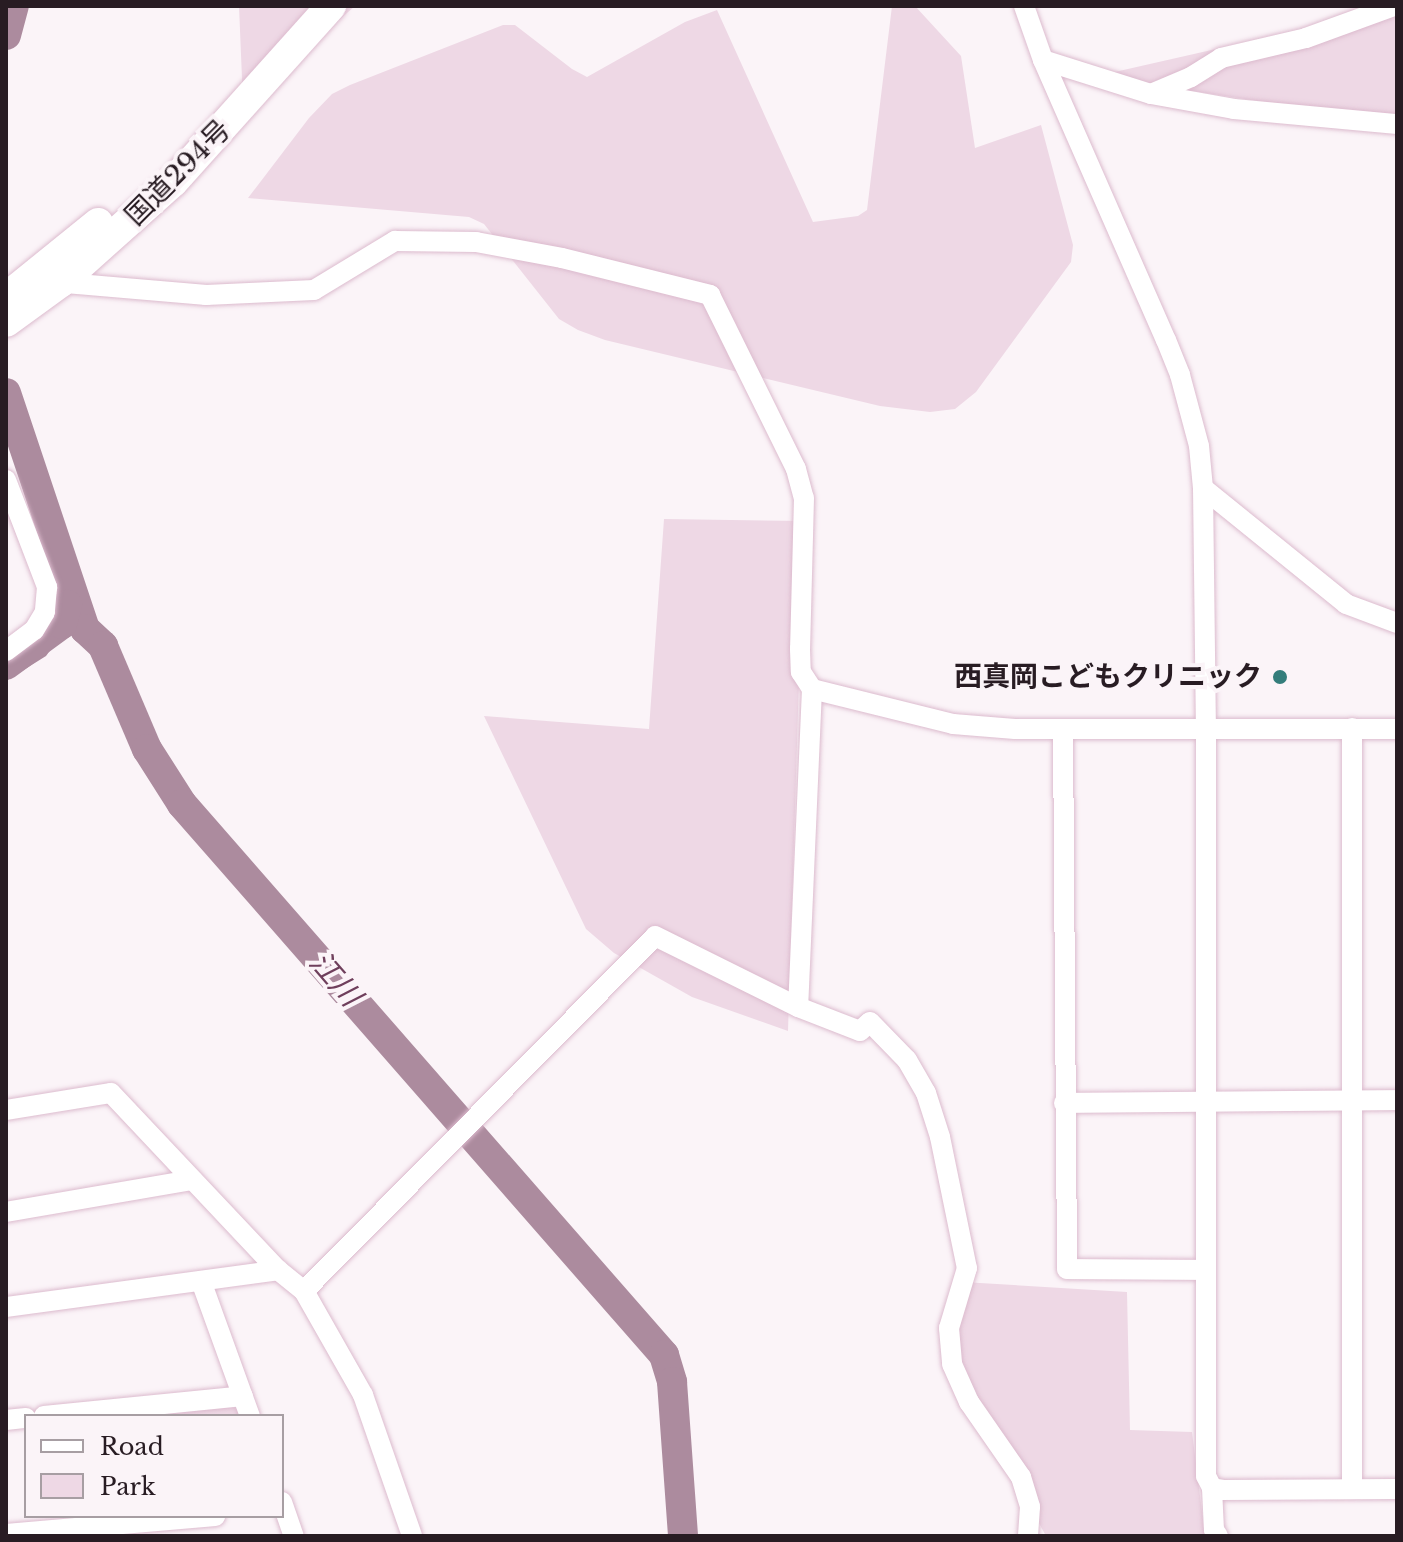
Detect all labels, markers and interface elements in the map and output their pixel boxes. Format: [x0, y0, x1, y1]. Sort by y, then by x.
street label: 国道294号 [118, 113, 238, 233]
place label: 西真岡こどもクリニック [954, 660, 1262, 694]
marker: 西真岡こどもクリニック [1269, 666, 1291, 688]
water label: 江川 [302, 945, 368, 1013]
legend [24, 1414, 284, 1518]
text: Road [100, 1432, 164, 1461]
text: Park [100, 1472, 156, 1501]

